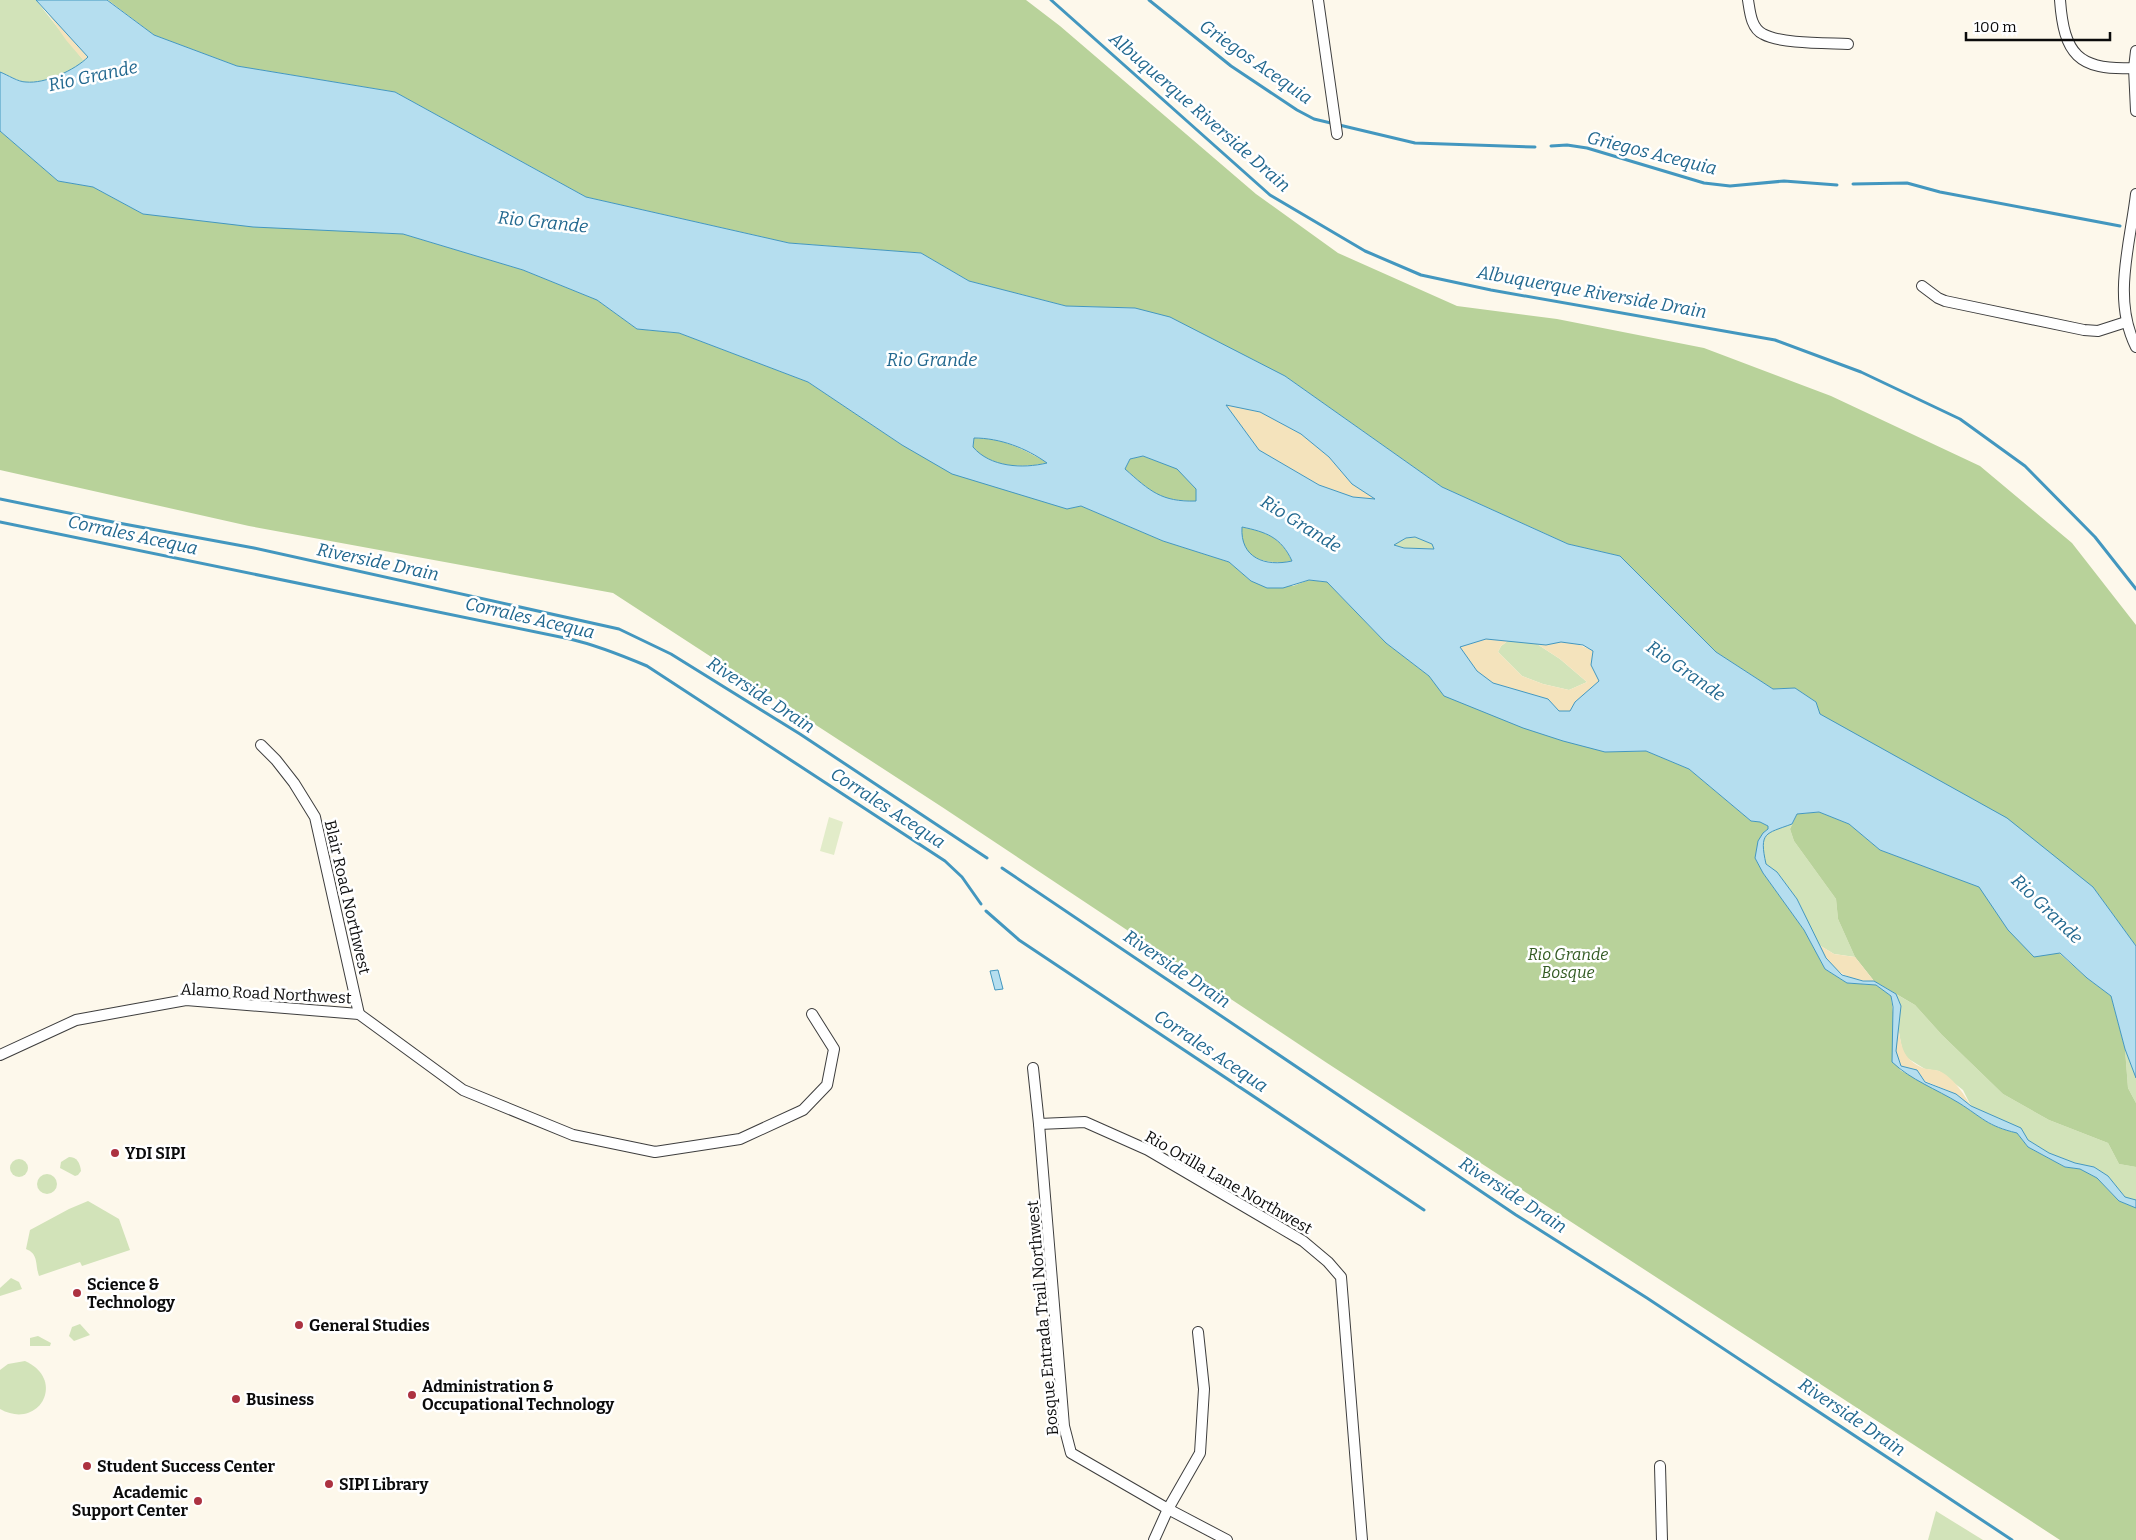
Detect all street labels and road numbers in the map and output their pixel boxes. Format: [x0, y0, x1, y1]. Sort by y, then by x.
street label: Blair Road Northwest [321, 818, 375, 976]
street label: Alamo Road Northwest [180, 980, 352, 1007]
street label: Rio Orilla Lane Northwest [1142, 1127, 1316, 1238]
street label: Bosque Entrada Trail Northwest [1023, 1199, 1062, 1436]

